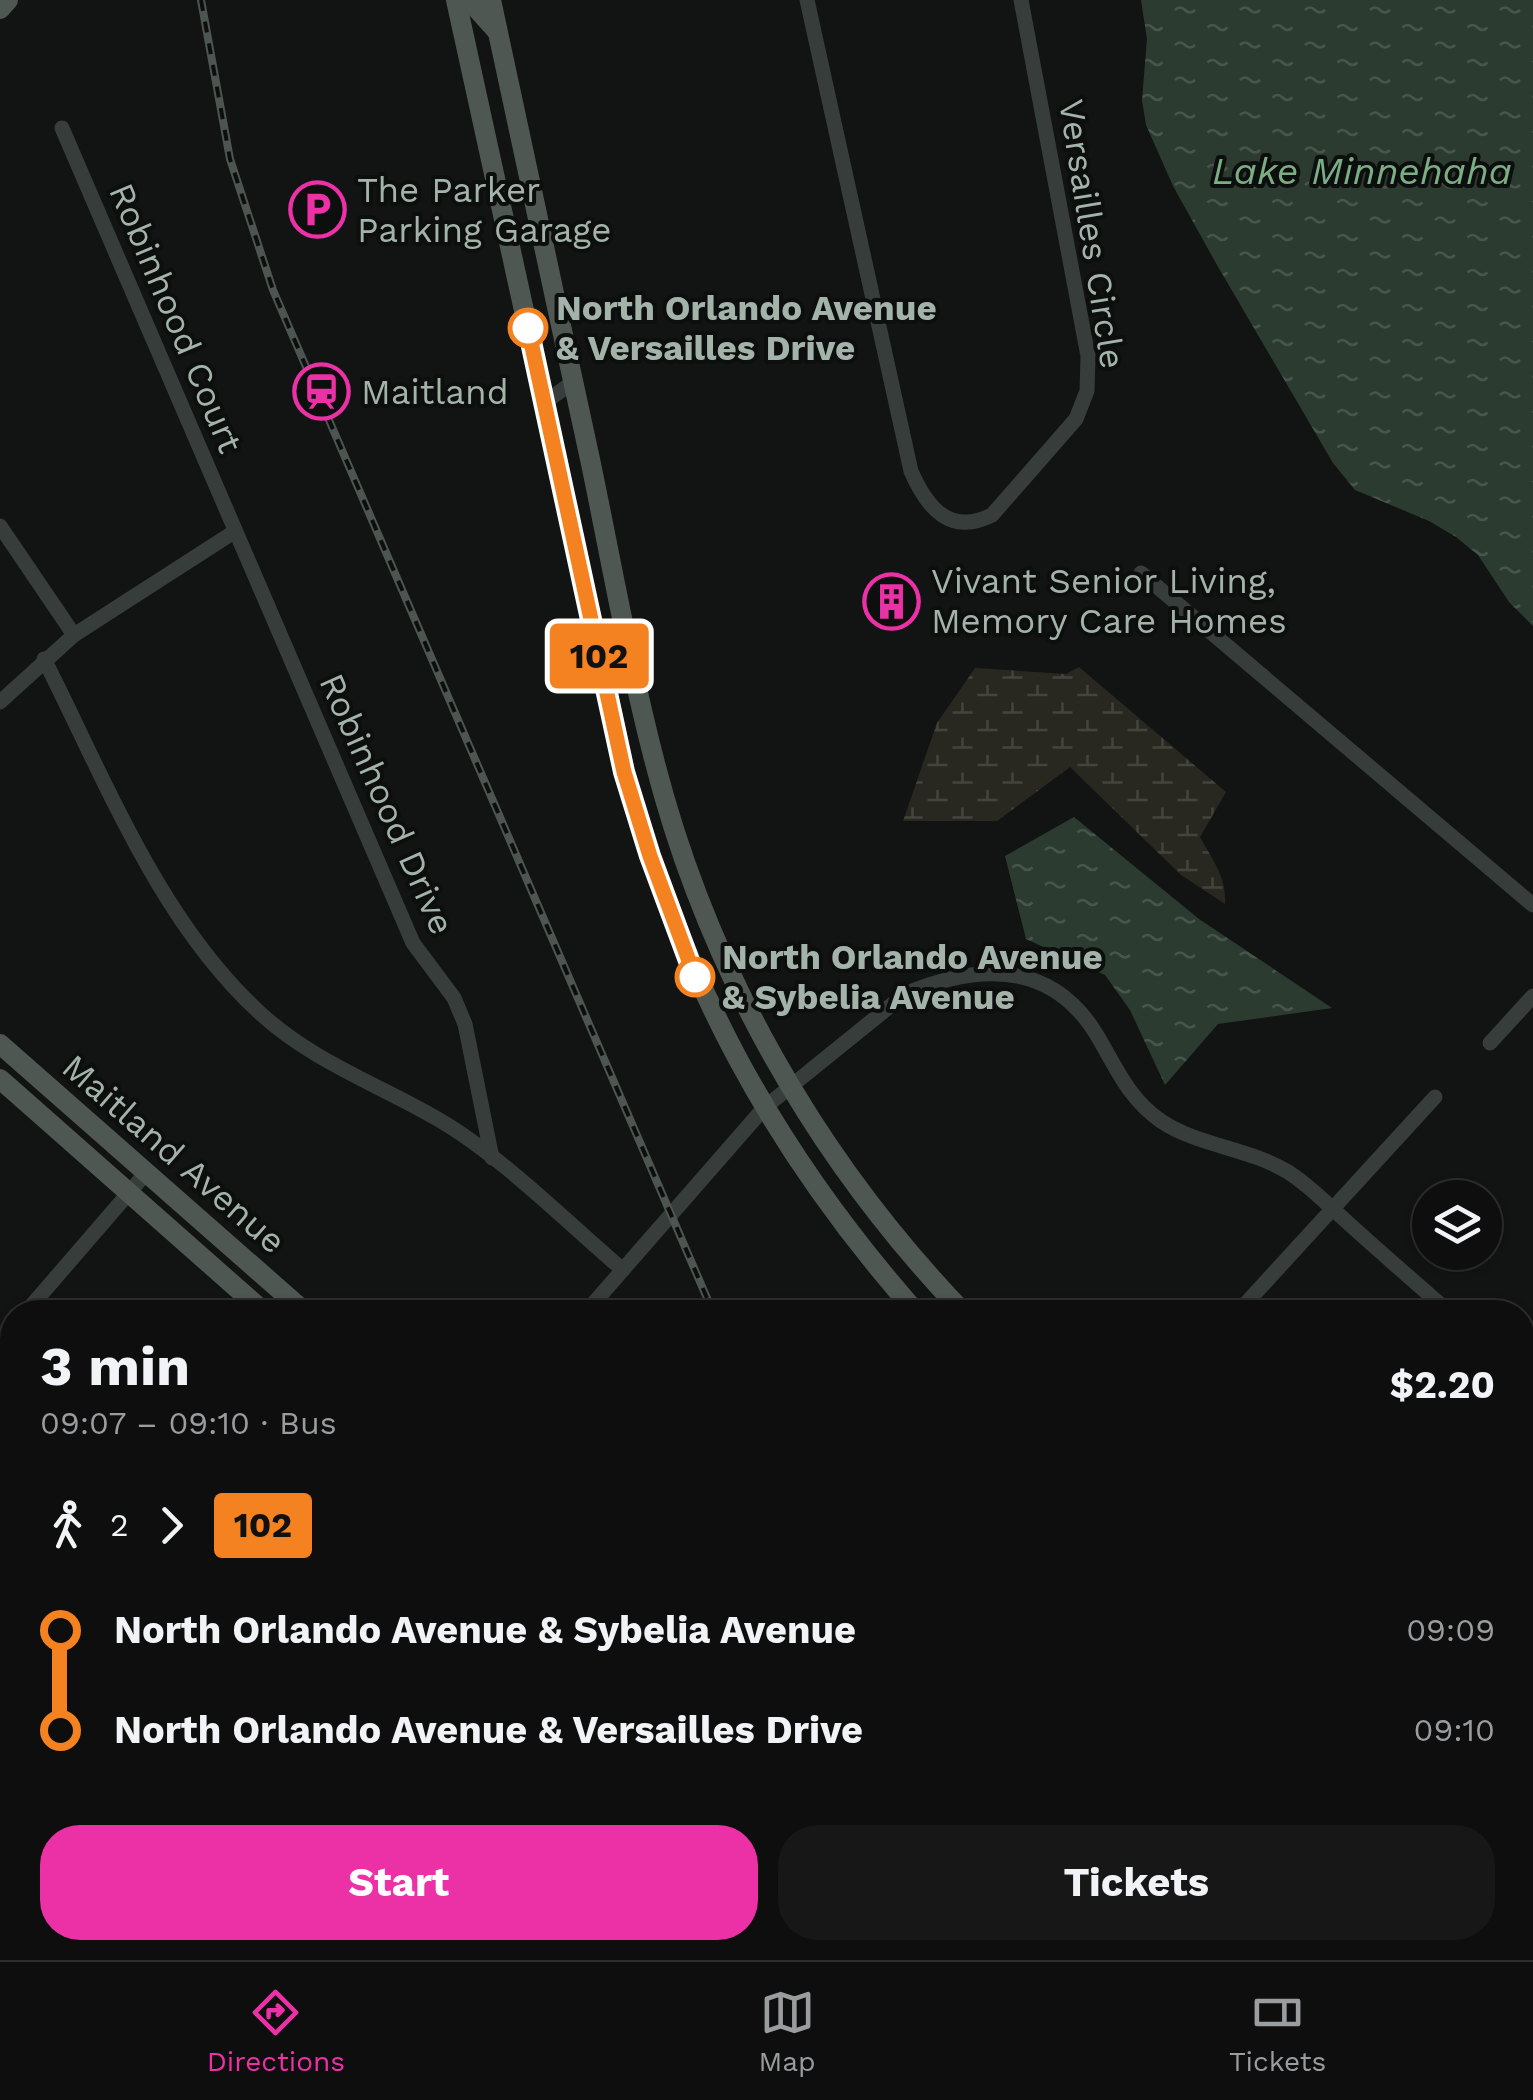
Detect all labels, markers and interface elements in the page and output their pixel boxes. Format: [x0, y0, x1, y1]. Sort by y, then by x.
street label: Versailles Circle [1050, 96, 1134, 372]
water label: Lake Minnehaha [1212, 149, 1512, 193]
place label: The Parker Parking Garage [357, 169, 611, 251]
street label: Robinhood Court [100, 177, 252, 459]
parking icon: The Parker Parking Garage [288, 180, 348, 240]
place label: North Orlando Avenue & Versailles Drive [556, 287, 937, 369]
marker: North Orlando Avenue & Versailles Drive [509, 309, 547, 347]
station icon: Maitland [292, 362, 352, 422]
place label: Maitland [361, 371, 509, 413]
place label: Vivant Senior Living, Memory Care Homes [931, 560, 1287, 642]
building icon: Vivant Senior Living, Memory Care Homes [862, 571, 922, 631]
line badge: 102 [542, 624, 656, 688]
text: 102 [570, 635, 628, 677]
street label: Robinhood Drive [311, 667, 463, 941]
place label: North Orlando Avenue & Sybelia Avenue [722, 936, 1103, 1018]
marker: North Orlando Avenue & Sybelia Avenue [676, 958, 714, 996]
street label: Maitland Avenue [54, 1046, 294, 1262]
map controls [1412, 1180, 1502, 1270]
button: layers [1412, 1180, 1502, 1270]
text: 3 min [40, 1334, 190, 1398]
text: $2.20 [1390, 1363, 1495, 1407]
text: 09:07 – 09:10 · Bus [40, 1404, 337, 1442]
icon: walk [40, 1498, 95, 1553]
icon: forward [144, 1498, 199, 1553]
text: 102 [234, 1504, 292, 1546]
text: 2 [110, 1506, 129, 1544]
text: North Orlando Avenue & Sybelia Avenue [114, 1608, 856, 1652]
text: 09:09 [1406, 1611, 1495, 1649]
text: North Orlando Avenue & Versailles Drive [114, 1708, 863, 1752]
text: 09:10 [1413, 1711, 1495, 1749]
button: Start [40, 1825, 758, 1940]
button: Tickets [778, 1825, 1495, 1940]
tab: Directions [207, 1985, 345, 2078]
tab: Map [759, 1985, 816, 2078]
tab: Tickets [1229, 1985, 1326, 2078]

